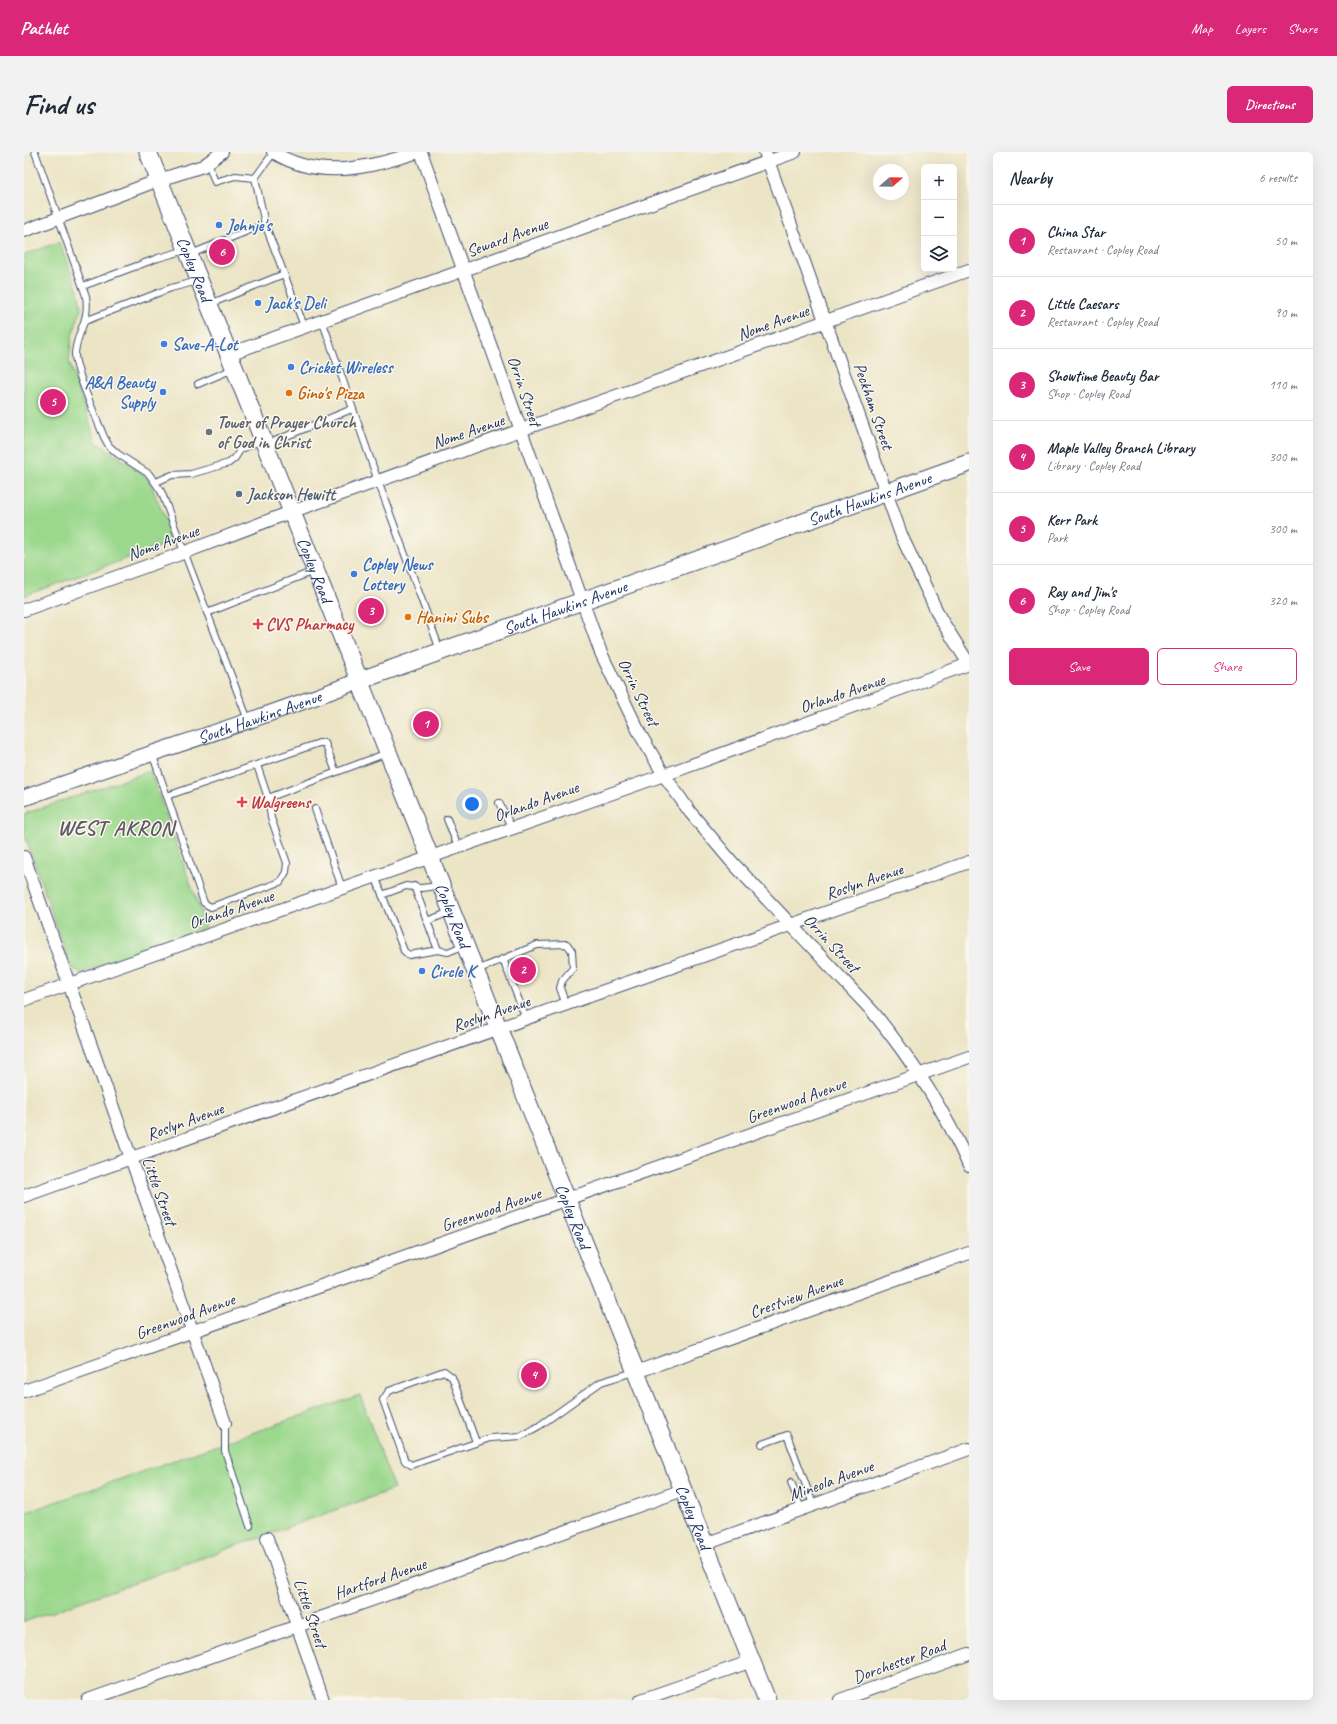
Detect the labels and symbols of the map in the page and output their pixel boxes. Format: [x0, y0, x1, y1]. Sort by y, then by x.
north arrow [873, 164, 909, 200]
street label: Seward Avenue [464, 213, 552, 262]
place label: Johnje's [226, 215, 273, 236]
marker: Johnje's [214, 220, 224, 230]
street label: Copley Road [172, 234, 218, 307]
pin: 6 [209, 237, 235, 267]
place label: Jack's Deli [265, 293, 328, 314]
marker: Jack's Deli [253, 298, 263, 308]
street label: Nome Avenue [735, 299, 813, 345]
place label: Save-A-Lot [172, 334, 240, 355]
marker: Save-A-Lot [159, 339, 169, 349]
street label: Orrin Street [503, 353, 547, 431]
place label: Cricket Wireless [299, 357, 395, 378]
street label: Peckham Street [849, 360, 899, 454]
marker: Cricket Wireless [286, 362, 296, 372]
place label: A&A Beauty Supply [85, 372, 157, 413]
place label: Gino's Pizza [297, 383, 366, 404]
pin: 5 [40, 387, 66, 417]
marker: A&A Beauty Supply [158, 387, 168, 397]
marker: Gino's Pizza [284, 388, 294, 398]
street label: Nome Avenue [430, 409, 508, 454]
place label: Tower of Prayer Church of God in Christ [217, 412, 357, 453]
marker: Tower of Prayer Church of God in Christ [204, 427, 214, 437]
street label: South Hawkins Avenue [805, 467, 936, 531]
place label: Jackson Hewitt [246, 484, 338, 505]
marker: Jackson Hewitt [234, 489, 244, 499]
street label: Nome Avenue [125, 519, 203, 565]
street label: Copley Road [292, 535, 338, 608]
place label: Copley News Lottery [362, 554, 434, 595]
marker: Copley News Lottery [349, 569, 359, 579]
street label: South Hawkins Avenue [501, 575, 631, 639]
pin: 3 [358, 596, 384, 626]
place label: Hanini Subs [416, 607, 490, 628]
marker: Hanini Subs [403, 612, 413, 622]
place label: CVS Pharmacy [266, 614, 354, 635]
marker: CVS Pharmacy [253, 619, 263, 629]
street label: Orrin Street [613, 655, 665, 732]
street label: Orlando Avenue [797, 669, 889, 718]
street label: South Hawkins Avenue [195, 685, 326, 748]
pin: 1 [413, 709, 439, 739]
street label: Orlando Avenue [491, 776, 583, 826]
place label: Walgreens [250, 792, 312, 813]
your location [462, 794, 482, 814]
marker: Walgreens [237, 797, 247, 807]
district label: WEST AKRON [58, 815, 177, 841]
street label: Roslyn Avenue [823, 858, 907, 904]
street label: Copley Road [430, 880, 476, 953]
street label: Orlando Avenue [186, 885, 278, 934]
street label: Orrin Street [799, 910, 866, 979]
pin: 2 [510, 955, 536, 985]
place label: Circle K [430, 961, 478, 982]
marker: Circle K [417, 966, 427, 976]
street label: Roslyn Avenue [450, 990, 534, 1036]
street label: Greenwood Avenue [744, 1072, 850, 1128]
street label: Roslyn Avenue [144, 1097, 228, 1145]
street label: Little Street [137, 1154, 182, 1231]
street label: Copley Road [551, 1181, 596, 1254]
street label: Greenwood Avenue [439, 1182, 545, 1236]
street label: Crestview Avenue [747, 1269, 847, 1323]
street label: Greenwood Avenue [133, 1288, 239, 1344]
pin: 4 [521, 1360, 547, 1390]
street label: Mineola Avenue [786, 1455, 878, 1505]
street label: Copley Road [671, 1482, 717, 1555]
street label: Hartford Avenue [332, 1553, 430, 1604]
street label: Little Street [289, 1576, 333, 1653]
street label: Dorchester Road [850, 1634, 951, 1688]

